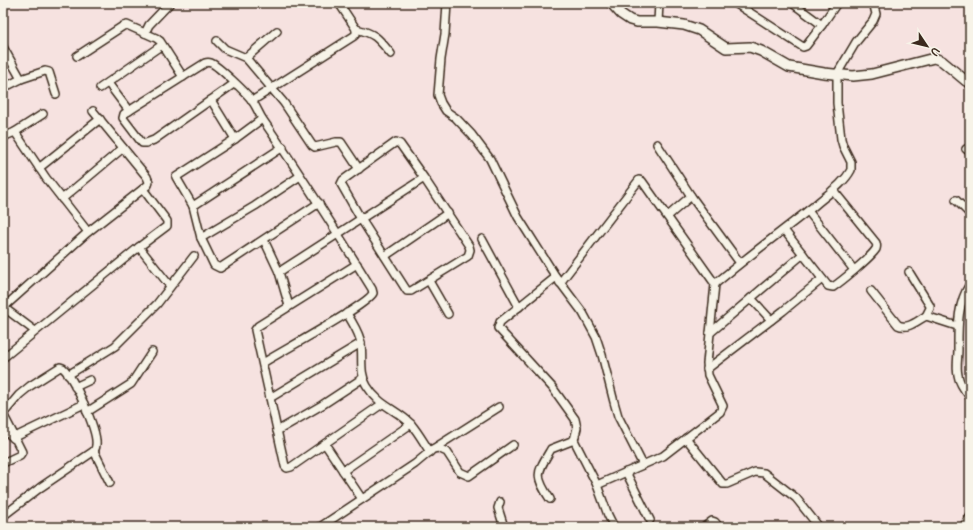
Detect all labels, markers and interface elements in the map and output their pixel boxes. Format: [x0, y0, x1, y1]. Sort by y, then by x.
north arrow [907, 26, 947, 66]
text: U [927, 45, 942, 58]

